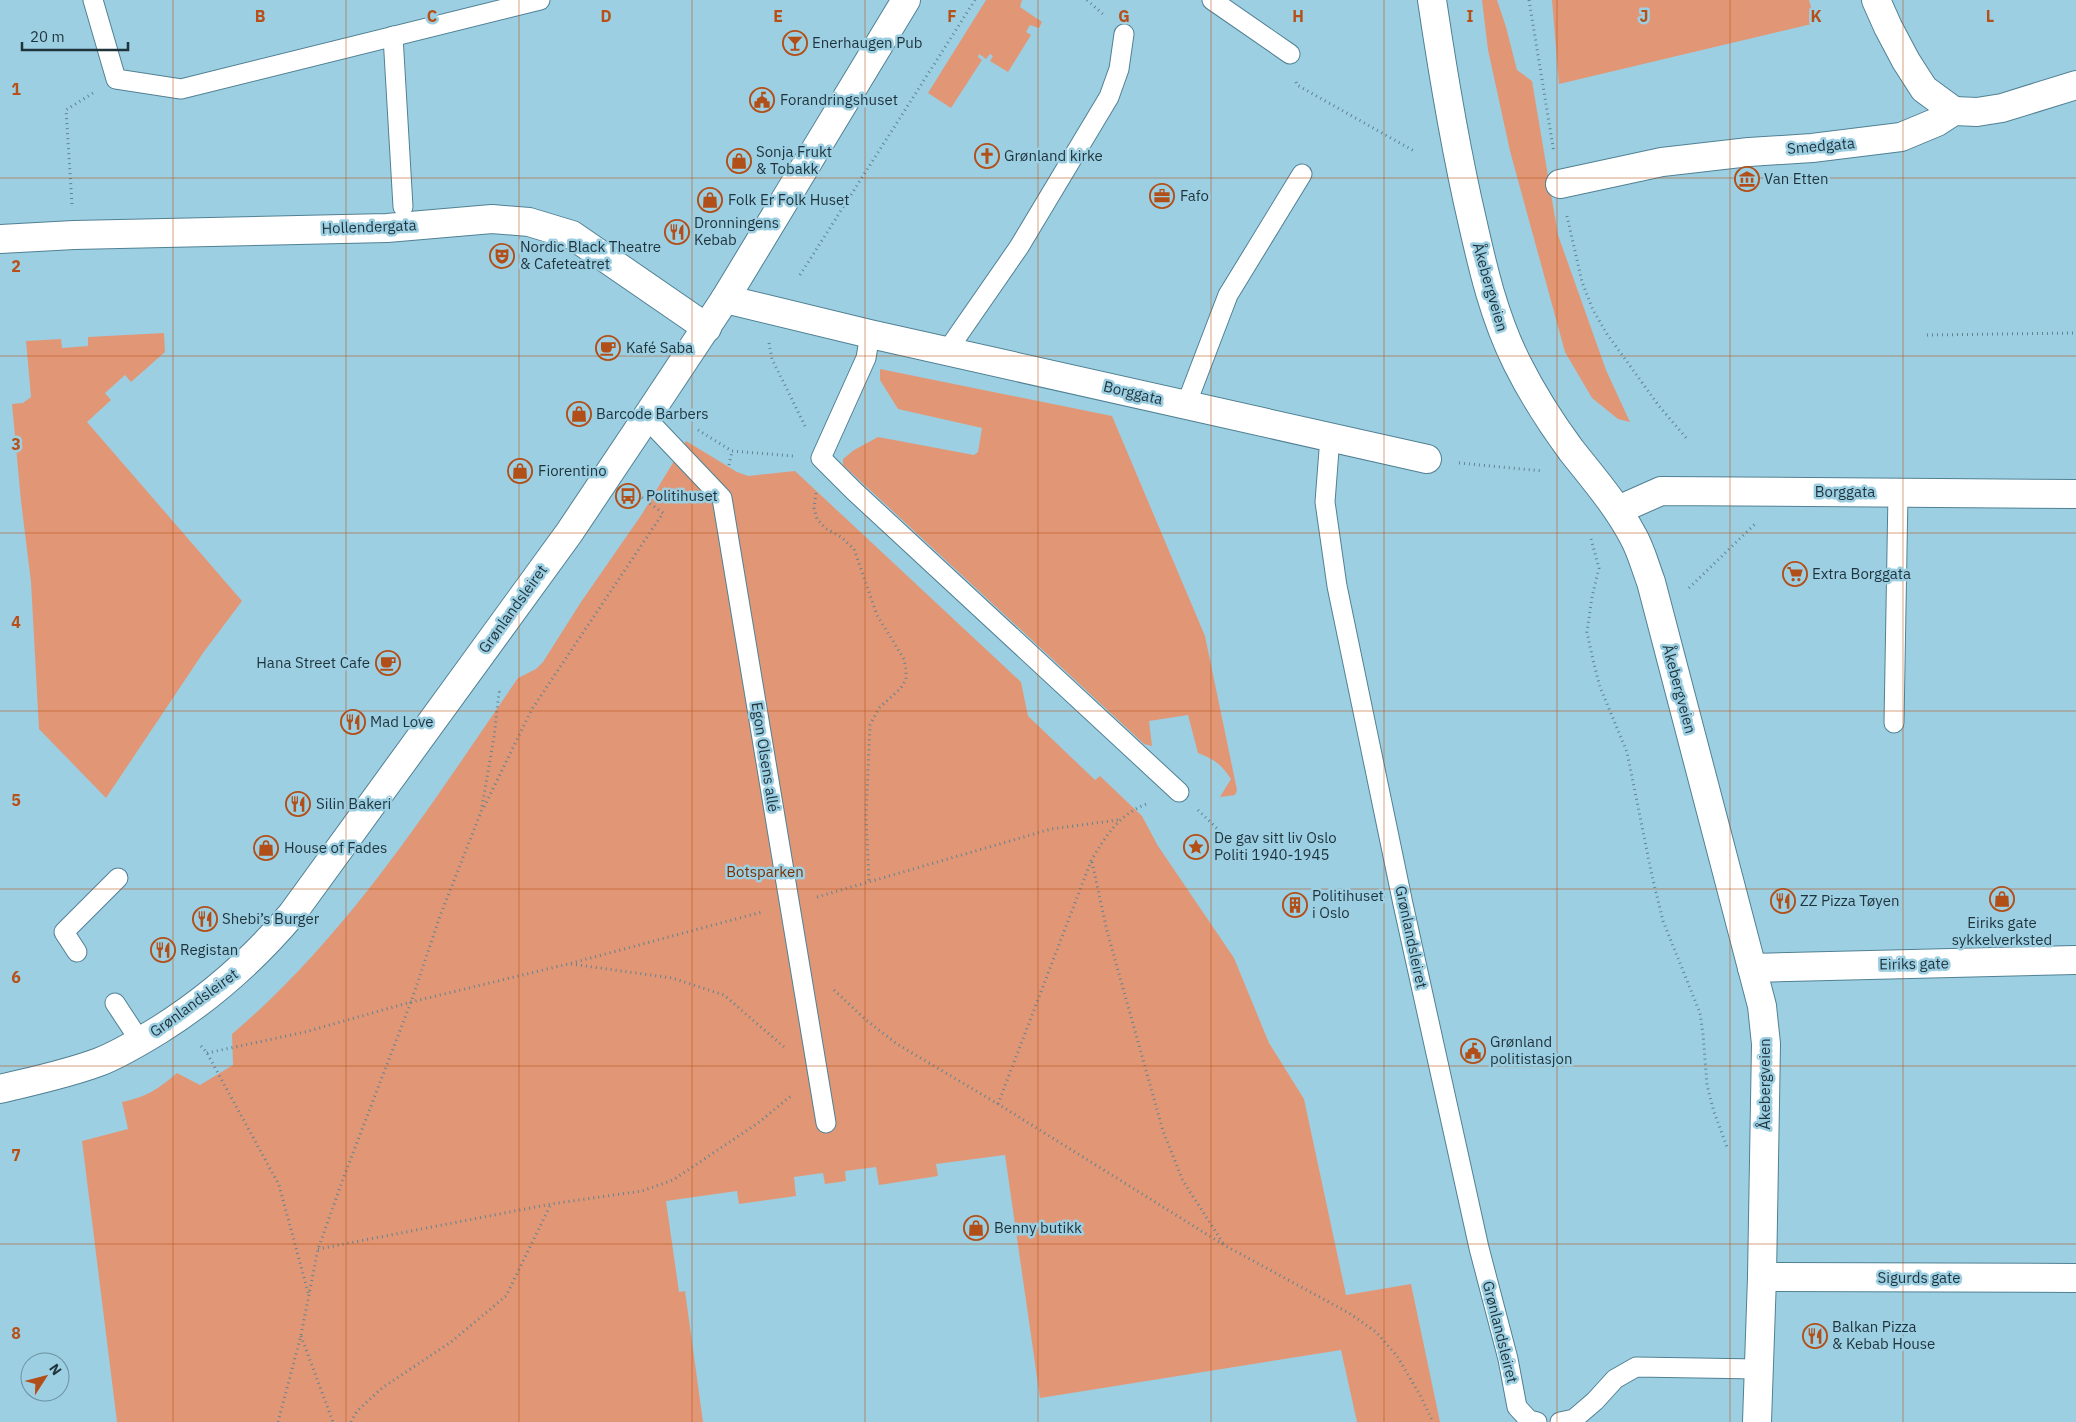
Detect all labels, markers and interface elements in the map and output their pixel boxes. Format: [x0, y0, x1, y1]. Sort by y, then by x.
text: B [255, 6, 266, 26]
text: C [427, 6, 437, 26]
text: D [600, 6, 612, 26]
text: E [773, 6, 783, 26]
text: F [947, 6, 957, 26]
text: G [1118, 6, 1130, 26]
text: H [1292, 6, 1304, 26]
text: I [1467, 6, 1474, 26]
text: J [1640, 6, 1648, 26]
text: K [1810, 6, 1822, 26]
text: L [1986, 6, 1994, 26]
scale bar [22, 20, 129, 52]
text: 20 m [30, 27, 65, 46]
bar icon: Enerhaugen Pub [782, 30, 808, 56]
place label: Enerhaugen Pub [812, 33, 923, 52]
text: 1 [11, 79, 21, 99]
public building icon: Forandringshuset [749, 87, 775, 113]
place label: Forandringshuset [780, 90, 898, 109]
street label: Smedgata [1786, 133, 1856, 158]
place label: Sonja Frukt & Tobakk [756, 142, 832, 178]
church icon: Grønland kirke [974, 143, 1000, 169]
place label: Grønland kirke [1004, 146, 1103, 165]
shop icon: Sonja Frukt & Tobakk [726, 148, 752, 174]
museum icon: Van Etten [1734, 166, 1760, 192]
place label: Van Etten [1764, 169, 1829, 188]
office icon: Fafo [1149, 183, 1175, 209]
place label: Fafo [1180, 186, 1209, 205]
shop icon: Folk Er Folk Huset [697, 187, 723, 213]
place label: Folk Er Folk Huset [728, 190, 850, 209]
place label: Dronningens Kebab [694, 213, 779, 249]
street label: Hollendergata [321, 215, 417, 238]
restaurant icon: Dronningens Kebab [664, 219, 690, 245]
place label: Nordic Black Theatre & Cafeteatret [520, 237, 661, 273]
street label: Åkebergveien [1469, 240, 1512, 333]
theatre icon: Nordic Black Theatre & Cafeteatret [489, 243, 515, 269]
text: 2 [11, 256, 21, 276]
cafe icon: Kafé Saba [595, 335, 621, 361]
place label: Kafé Saba [626, 338, 693, 357]
street label: Borggata [1102, 376, 1165, 409]
shop icon: Barcode Barbers [566, 401, 592, 427]
place label: Barcode Barbers [596, 404, 709, 423]
text: 3 [11, 434, 21, 454]
shop icon: Fiorentino [507, 458, 533, 484]
place label: Fiorentino [538, 461, 607, 480]
street label: Borggata [1815, 482, 1875, 501]
bus stop icon: Politihuset [615, 483, 641, 509]
place label: Politihuset [646, 486, 718, 505]
street label: Grønlandsleiret [474, 561, 551, 657]
supermarket icon: Extra Borggata [1782, 561, 1808, 587]
place label: Extra Borggata [1812, 564, 1911, 583]
text: 4 [11, 612, 21, 632]
street label: Åkebergveien [1658, 642, 1701, 736]
cafe icon: Hana Street Cafe [375, 650, 401, 676]
place label: Hana Street Cafe [256, 653, 370, 672]
street label: Egon Olsens allé [747, 701, 784, 813]
restaurant icon: Mad Love [340, 709, 366, 735]
place label: Mad Love [370, 712, 434, 731]
text: 5 [11, 790, 21, 810]
restaurant icon: Silin Bakeri [285, 791, 311, 817]
place label: Silin Bakeri [316, 794, 391, 813]
place label: De gav sitt liv Oslo Politi 1940-1945 [1214, 828, 1337, 864]
place icon: De gav sitt liv Oslo Politi 1940-1945 [1183, 834, 1209, 860]
shop icon: House of Fades [253, 835, 279, 861]
place label: House of Fades [284, 838, 387, 857]
park label: Botsparken [726, 862, 804, 881]
street label: Grønlandsleiret [1391, 884, 1432, 990]
place label: Politihuset i Oslo [1312, 886, 1384, 922]
shop icon: Eiriks gate sykkelverksted [1989, 886, 2015, 912]
restaurant icon: ZZ Pizza Tøyen [1770, 888, 1796, 914]
place label: ZZ Pizza Tøyen [1800, 891, 1899, 910]
building icon: Politihuset i Oslo [1282, 892, 1308, 918]
restaurant icon: Shebi’s Burger [192, 906, 218, 932]
place label: Shebi’s Burger [222, 909, 320, 928]
place label: Eiriks gate sykkelverksted [1952, 913, 2052, 949]
restaurant icon: Registan [150, 937, 176, 963]
place label: Registan [180, 940, 238, 959]
street label: Eiriks gate [1879, 953, 1949, 974]
street label: Grønlandsleiret [146, 964, 242, 1041]
text: 6 [11, 967, 21, 987]
place label: Grønland politistasjon [1490, 1032, 1572, 1068]
public building icon: Grønland politistasjon [1460, 1038, 1486, 1064]
street label: Åkebergveien [1755, 1038, 1774, 1130]
text: 7 [11, 1145, 21, 1165]
shop icon: Benny butikk [963, 1215, 989, 1241]
place label: Benny butikk [994, 1218, 1082, 1237]
street label: Sigurds gate [1877, 1268, 1961, 1287]
street label: Grønlandsleiret [1479, 1279, 1522, 1385]
place label: Balkan Pizza & Kebab House [1832, 1317, 1935, 1353]
text: 8 [11, 1323, 21, 1343]
restaurant icon: Balkan Pizza & Kebab House [1802, 1323, 1828, 1349]
north arrow [20, 1352, 70, 1402]
text: N [45, 1360, 66, 1379]

